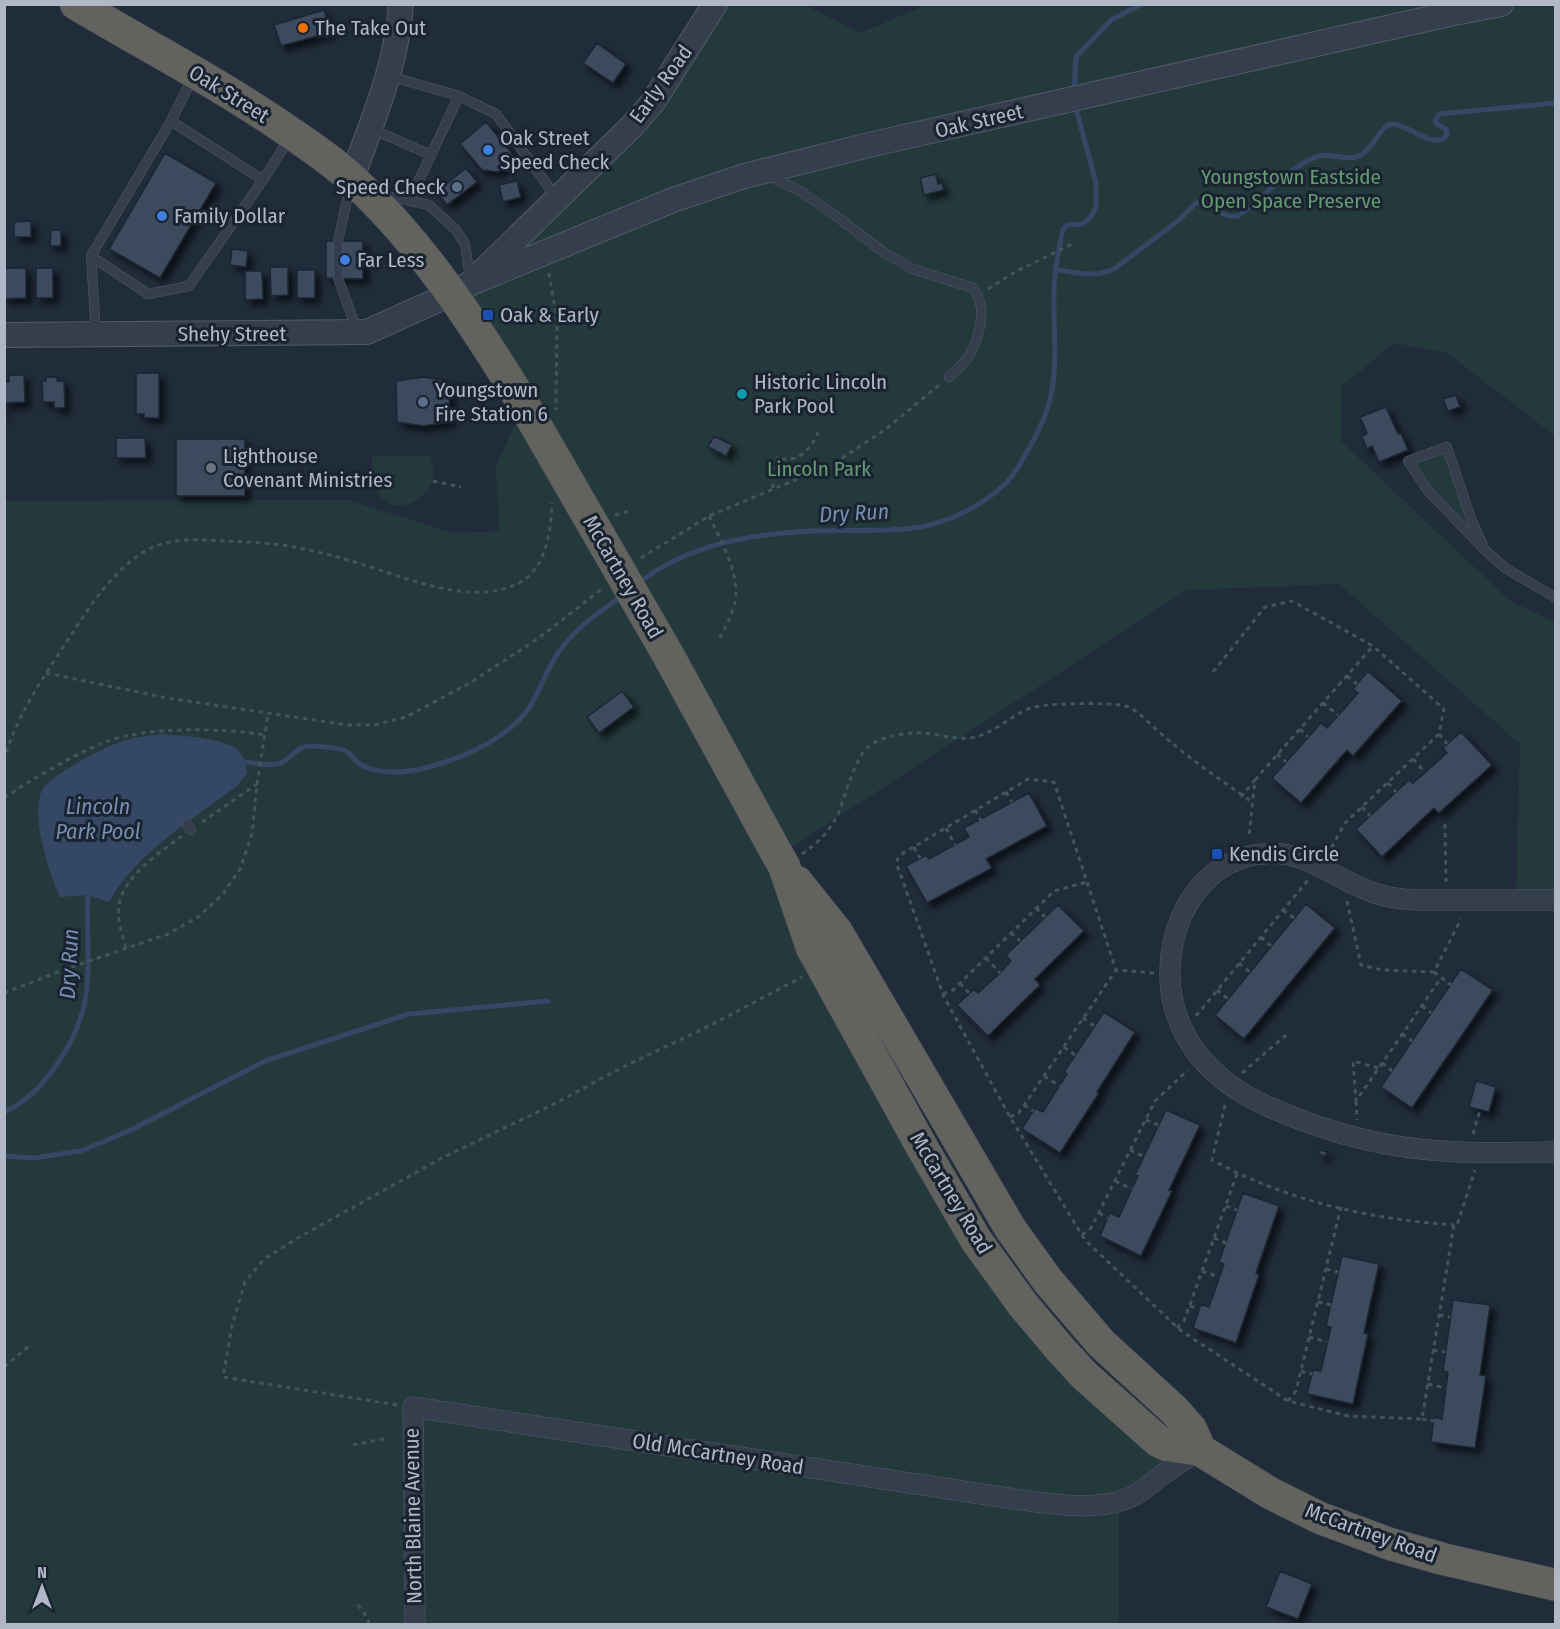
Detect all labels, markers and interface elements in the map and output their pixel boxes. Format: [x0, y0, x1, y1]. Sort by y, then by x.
place label: The Take Out [315, 15, 426, 41]
marker: The Take Out [296, 21, 310, 35]
street label: Early Road [624, 40, 698, 128]
street label: Oak Street [184, 59, 274, 129]
street label: Oak Street [932, 98, 1026, 144]
place label: Oak Street Speed Check [500, 125, 609, 175]
marker: Oak Street Speed Check [481, 143, 495, 157]
park label: Youngstown Eastside Open Space Preserve [1201, 164, 1381, 214]
place label: Speed Check [336, 174, 445, 200]
marker: Speed Check [450, 180, 464, 194]
place label: Family Dollar [174, 203, 286, 229]
marker: Family Dollar [155, 209, 169, 223]
place label: Far Less [357, 247, 424, 273]
marker: Far Less [338, 253, 352, 267]
place label: Oak & Early [500, 302, 599, 328]
marker: Oak & Early [481, 308, 495, 322]
street label: Shehy Street [178, 321, 286, 347]
place label: Historic Lincoln Park Pool [754, 369, 887, 419]
place label: Youngstown Fire Station 6 [435, 377, 548, 427]
marker: Historic Lincoln Park Pool [735, 387, 749, 401]
marker: Youngstown Fire Station 6 [416, 395, 430, 409]
place label: Lighthouse Covenant Ministries [223, 443, 392, 493]
park label: Lincoln Park [767, 456, 871, 482]
marker: Lighthouse Covenant Ministries [204, 461, 218, 475]
water label: Dry Run [818, 498, 890, 528]
street label: McCartney Road [577, 511, 669, 643]
water label: Lincoln Park Pool [55, 793, 141, 845]
place label: Kendis Circle [1229, 841, 1339, 867]
marker: Kendis Circle [1210, 847, 1224, 861]
water label: Dry Run [54, 928, 84, 1000]
street label: McCartney Road [904, 1127, 998, 1259]
street label: North Blaine Avenue [398, 1428, 428, 1604]
street label: Old McCartney Road [631, 1428, 805, 1480]
street label: McCartney Road [1302, 1497, 1440, 1569]
north arrow [12, 1557, 72, 1617]
text: N [37, 1563, 47, 1582]

